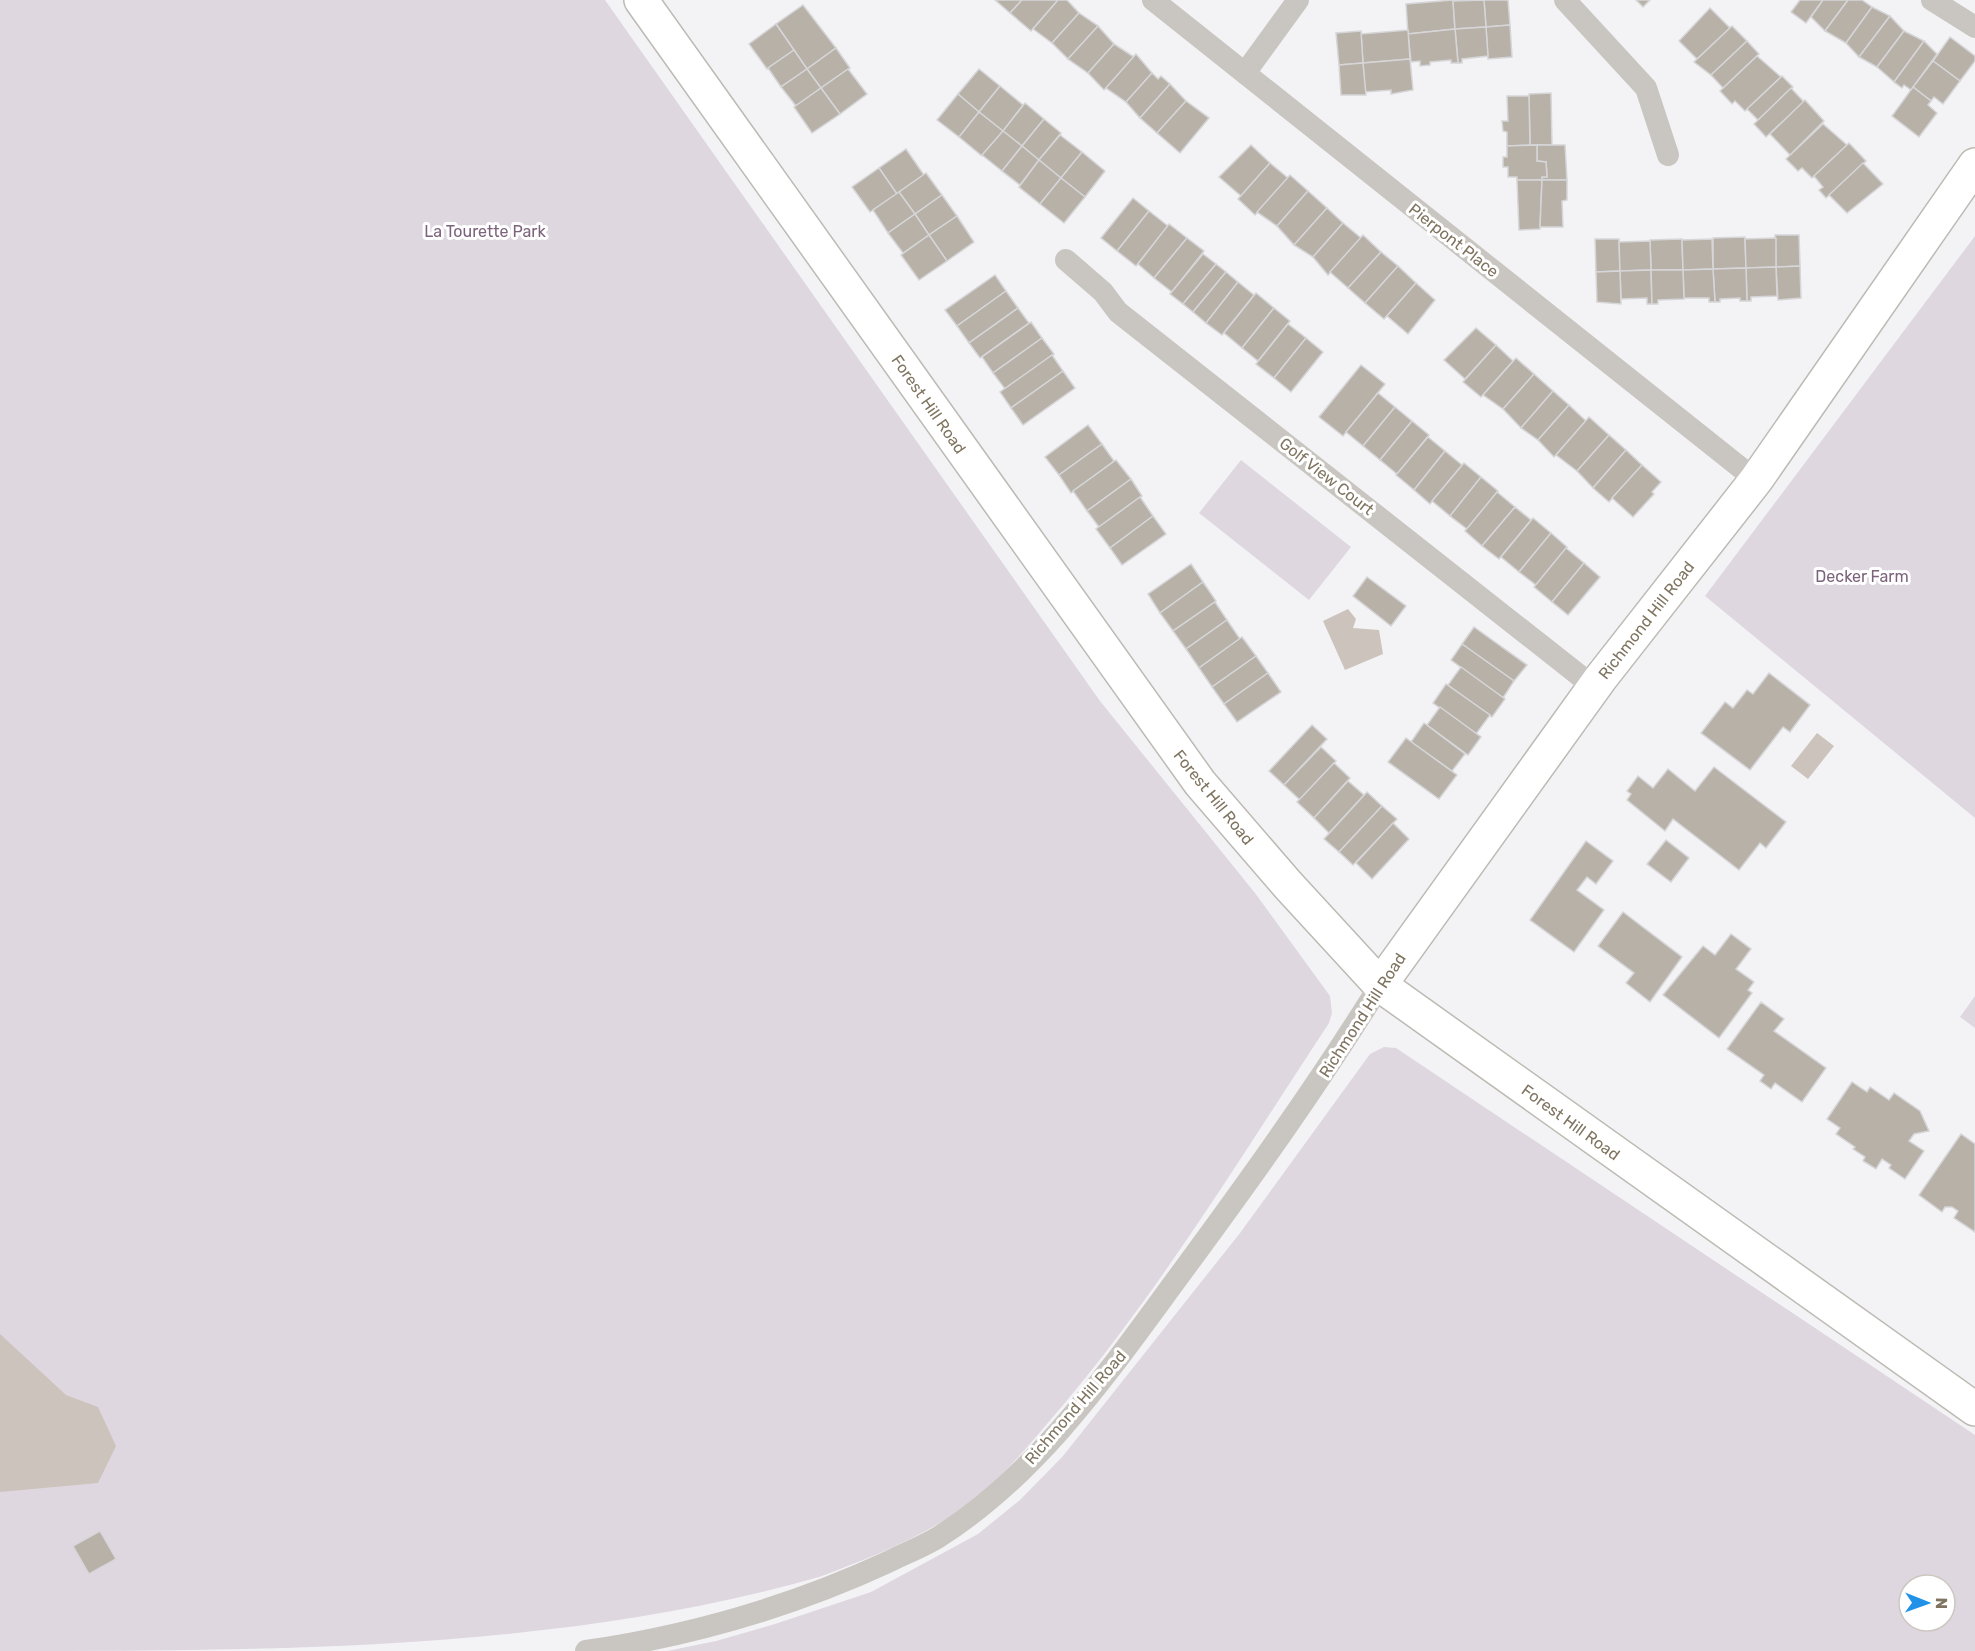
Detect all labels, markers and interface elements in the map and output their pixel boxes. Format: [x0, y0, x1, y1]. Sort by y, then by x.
street label: Pierpont Place [1405, 200, 1502, 281]
park label: La Tourette Park [424, 222, 546, 241]
street label: Forest Hill Road [887, 351, 970, 457]
street label: Golf View Court [1276, 434, 1378, 519]
street label: Richmond Hill Road [1594, 558, 1698, 683]
park label: Decker Farm [1815, 567, 1909, 586]
street label: Forest Hill Road [1170, 746, 1258, 849]
street label: Richmond Hill Road [1315, 950, 1410, 1081]
street label: Forest Hill Road [1518, 1080, 1623, 1164]
street label: Richmond Hill Road [1021, 1347, 1130, 1468]
north arrow [1897, 1573, 1957, 1633]
text: N [1932, 1597, 1951, 1609]

